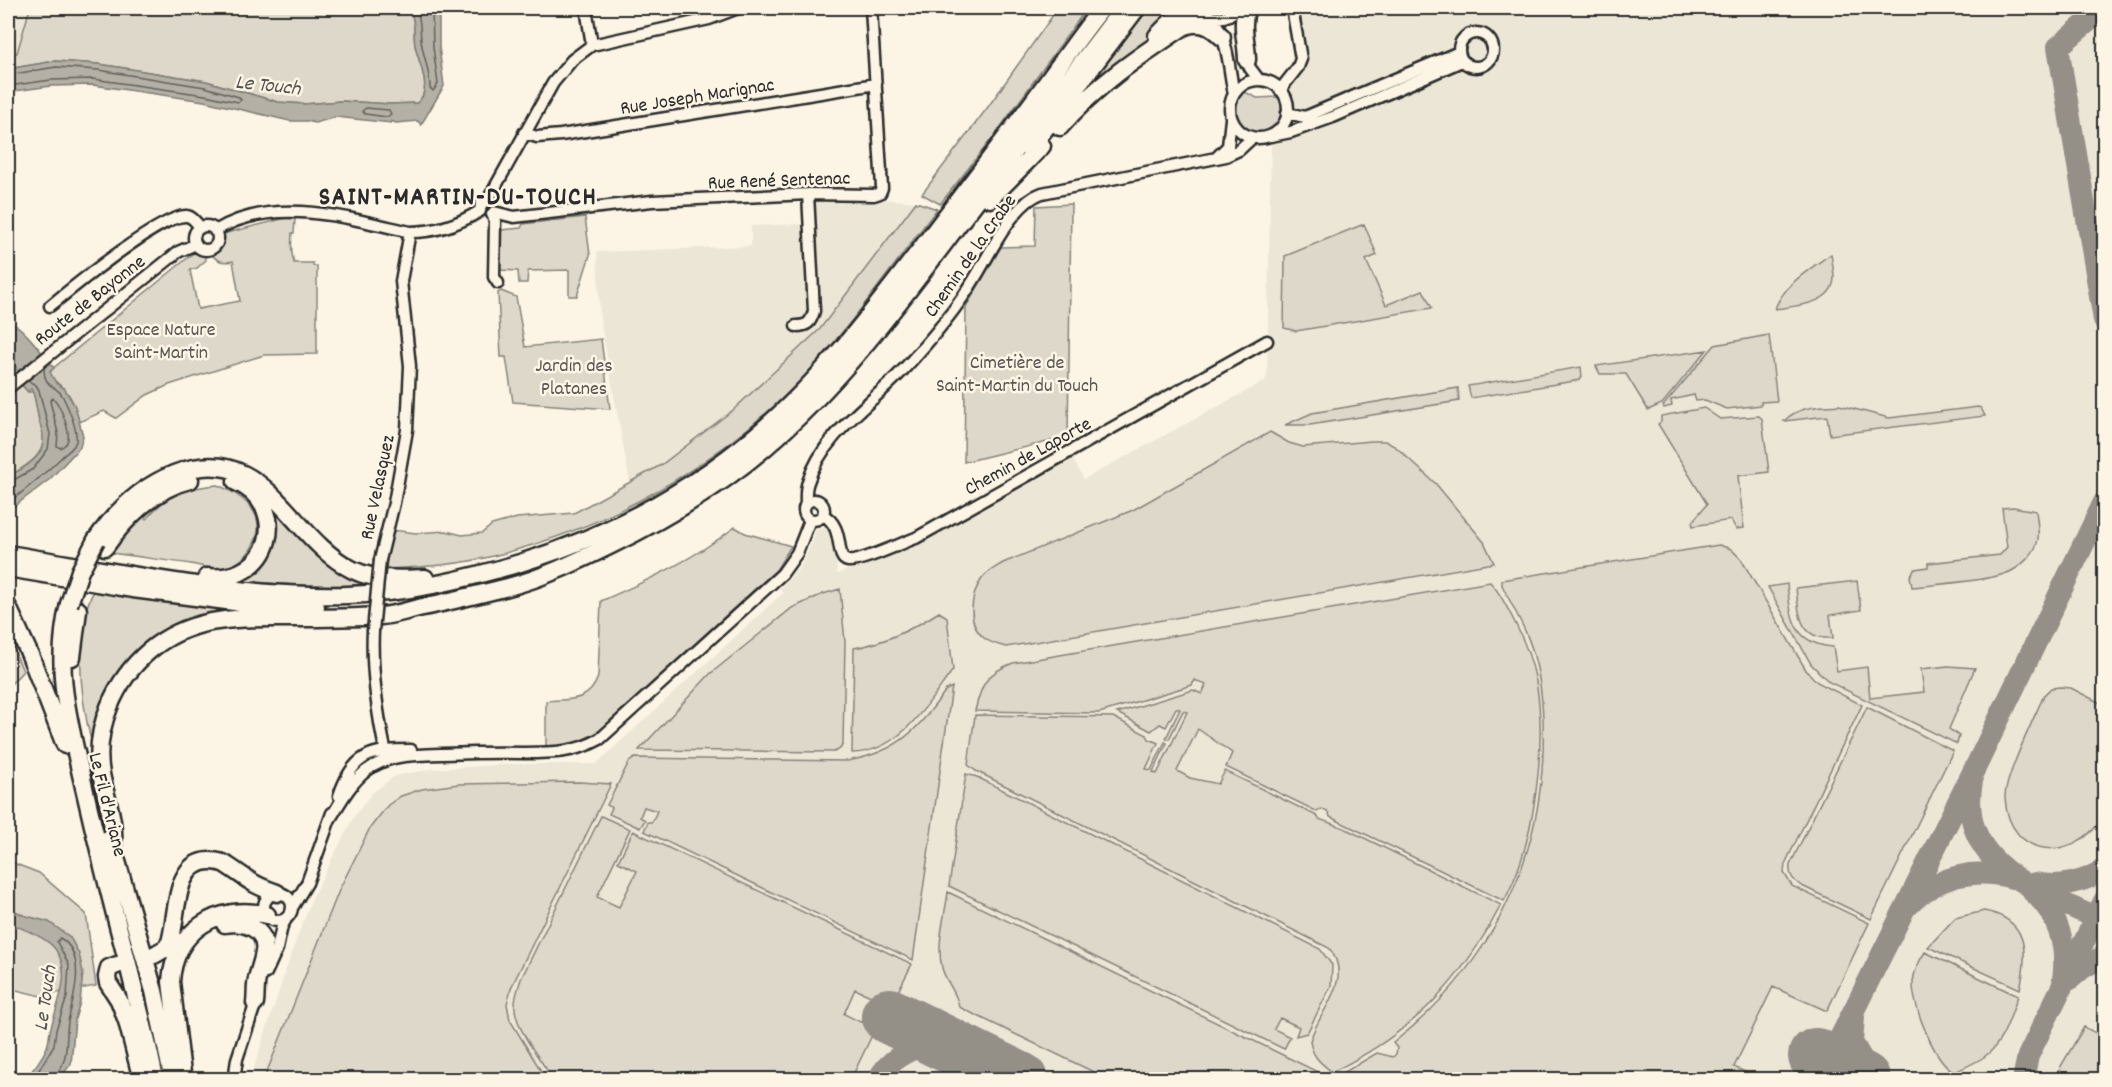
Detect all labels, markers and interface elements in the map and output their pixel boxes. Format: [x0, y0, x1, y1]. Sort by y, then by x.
water label: Le Touch [233, 69, 303, 105]
street label: Rue Joseph Marignac [618, 72, 777, 124]
street label: Rue René Sentenac [707, 166, 851, 198]
district label: SAINT-MARTIN-DU-TOUCH [319, 180, 597, 217]
street label: Chemin de la Crabe [918, 189, 1025, 324]
street label: Route de Bayonne [29, 249, 152, 354]
park label: Espace Nature Saint-Martin [107, 317, 216, 368]
park label: Cimetière de Saint-Martin du Touch [936, 350, 1098, 401]
park label: Jardin des Platanes [535, 353, 613, 404]
street label: Chemin de Laporte [960, 411, 1097, 504]
street label: Rue Velasquez [354, 432, 404, 543]
street label: Le Fil d'Ariane [80, 750, 133, 860]
water label: Le Touch [28, 962, 67, 1033]

